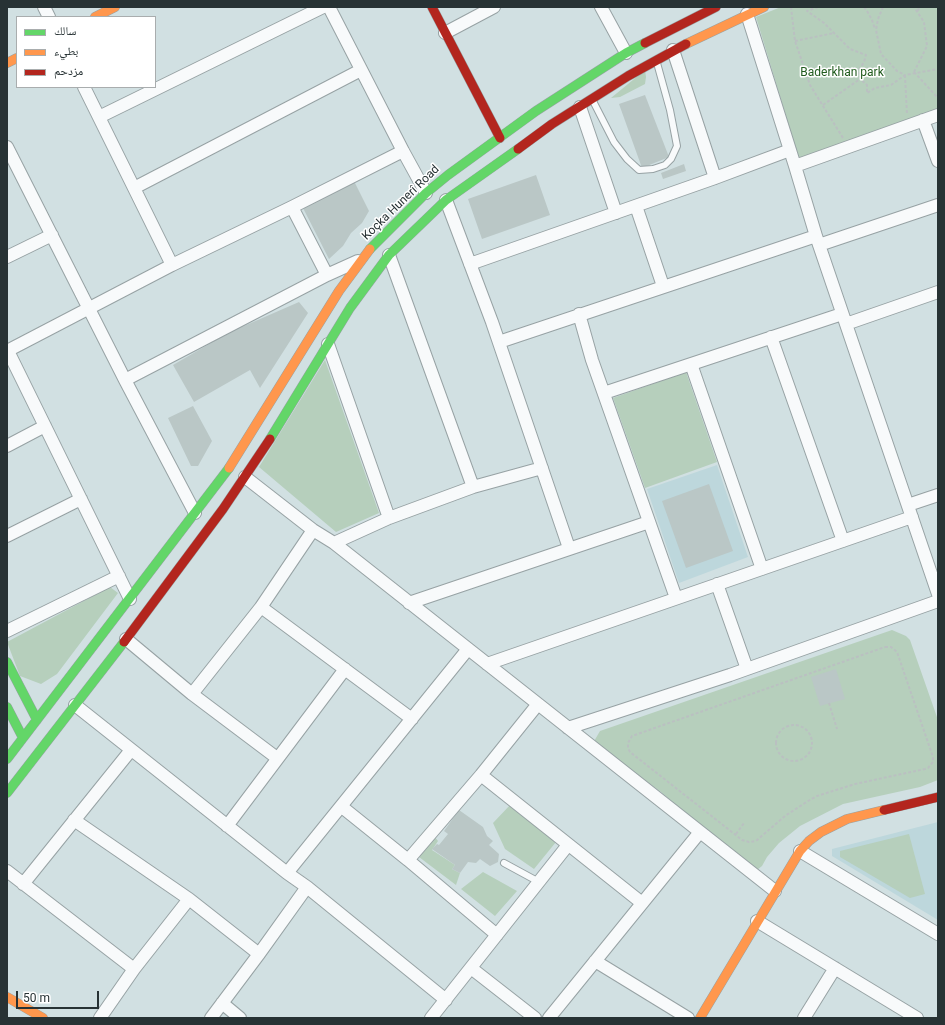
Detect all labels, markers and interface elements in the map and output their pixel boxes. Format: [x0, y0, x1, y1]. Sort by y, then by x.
legend [16, 16, 156, 88]
text: سالك [54, 24, 76, 38]
text: بطيء [54, 44, 78, 58]
text: مزدحم [54, 64, 83, 78]
park label: Baderkhan park [800, 66, 884, 80]
street label: Koçka Hunerî Road [359, 162, 443, 244]
scale bar [18, 983, 101, 1009]
text: 50 m [23, 991, 50, 1005]

